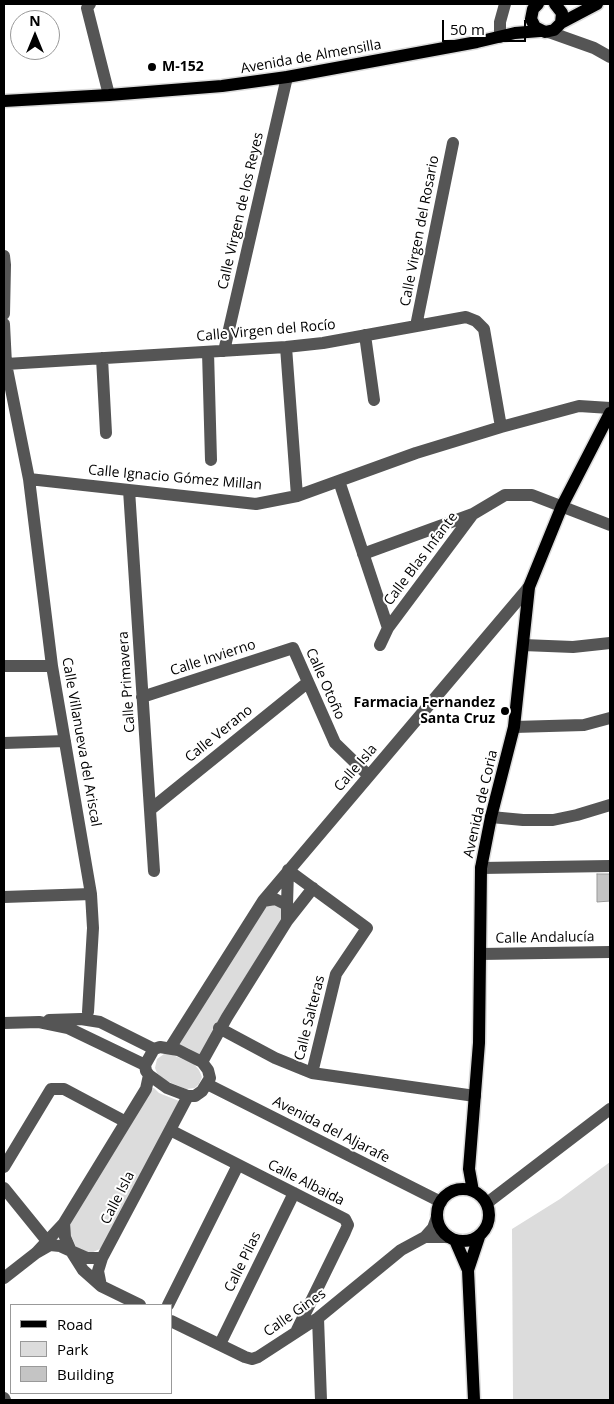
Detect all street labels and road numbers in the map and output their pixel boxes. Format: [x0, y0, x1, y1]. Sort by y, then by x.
street label: Avenida de Almensilla [239, 36, 383, 78]
street label: Calle Virgen de los Reyes [215, 131, 267, 291]
street label: Calle Virgen del Rosario [397, 154, 443, 308]
street label: Calle Virgen del Rocío [196, 317, 336, 345]
street label: Calle Ignacio Gómez Millan [87, 462, 263, 494]
street label: Calle Blas Infante [381, 509, 461, 609]
street label: Calle Primavera [115, 631, 139, 733]
street label: Calle Invierno [168, 636, 258, 680]
street label: Calle Otoño [302, 646, 348, 722]
street label: Calle Villanueva del Ariscal [58, 656, 104, 828]
street label: Calle Verano [182, 702, 256, 766]
street label: Calle Isla [331, 741, 381, 795]
street label: Avenida de Coria [460, 748, 502, 860]
street label: Calle Andalucía [495, 929, 595, 947]
street label: Calle Salteras [291, 974, 329, 1062]
street label: Avenida del Aljarafe [270, 1093, 392, 1167]
street label: Calle Albaida [265, 1156, 347, 1210]
street label: Calle Isla [98, 1169, 138, 1227]
street label: Calle Pilas [221, 1229, 265, 1295]
street label: Calle Gines [261, 1285, 329, 1341]

